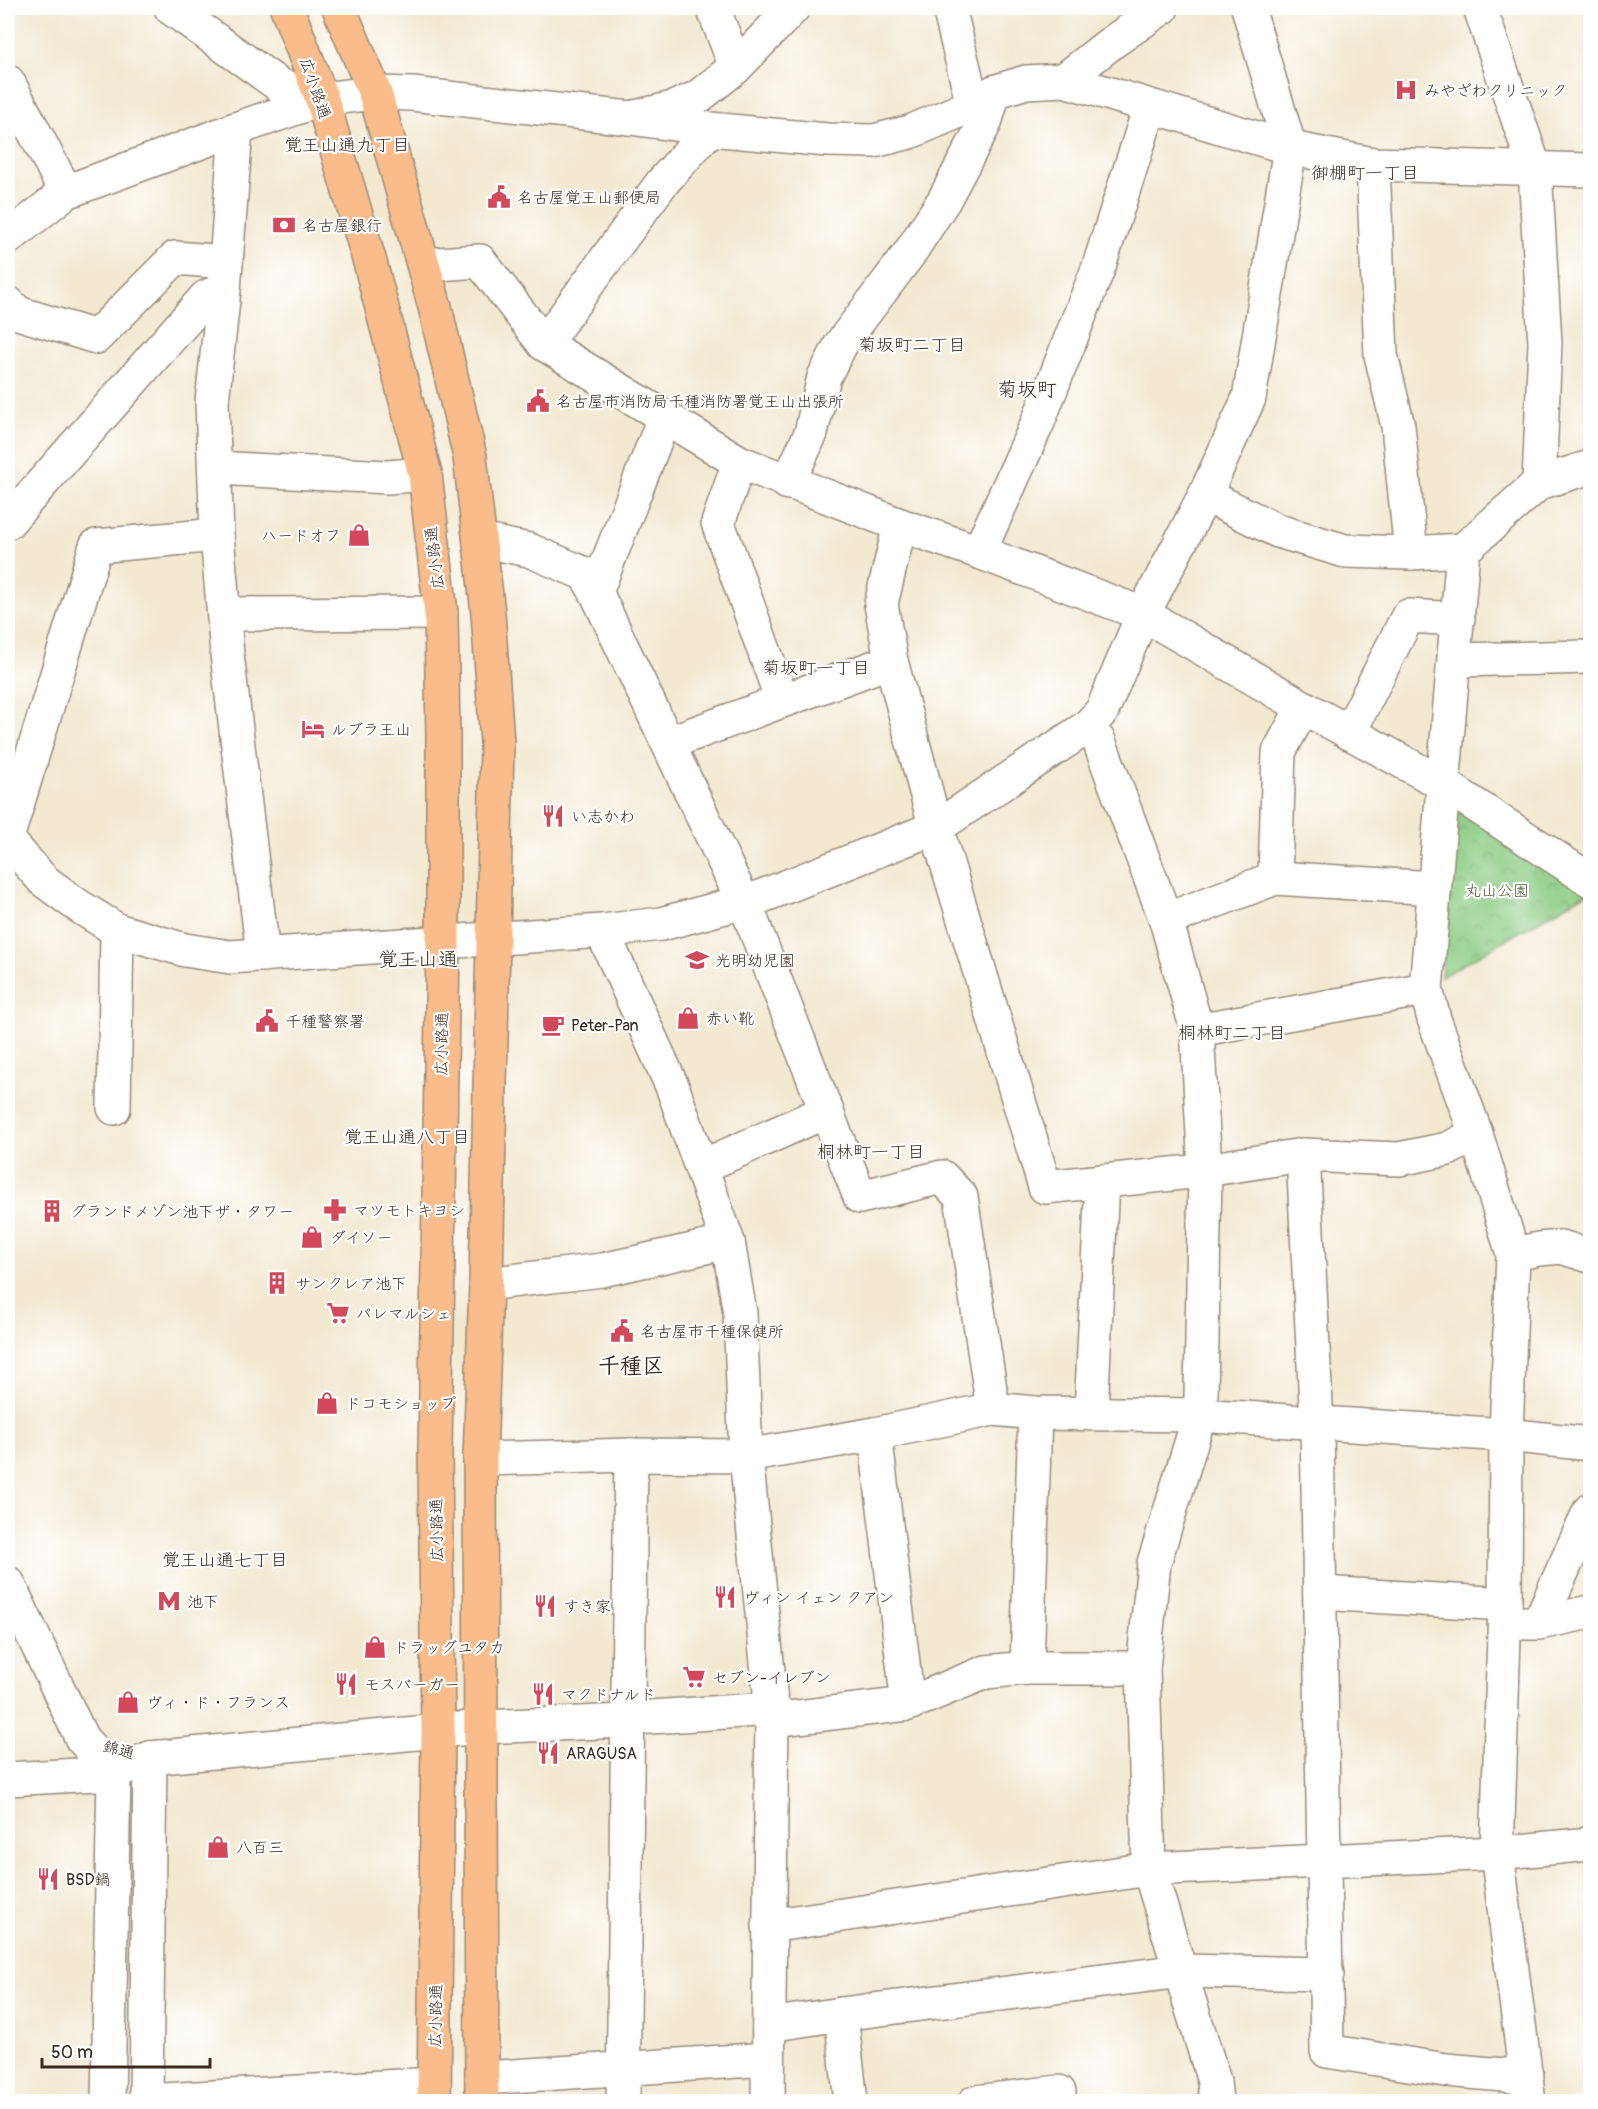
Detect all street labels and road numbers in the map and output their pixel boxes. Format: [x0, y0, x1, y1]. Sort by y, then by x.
street label: 広小路通 [295, 55, 335, 122]
street label: 広小路通 [421, 525, 449, 591]
street label: 広小路通 [431, 1012, 453, 1076]
street label: 広小路通 [426, 1498, 448, 1562]
street label: 錦通 [101, 1736, 137, 1764]
street label: 広小路通 [425, 1984, 447, 2048]

